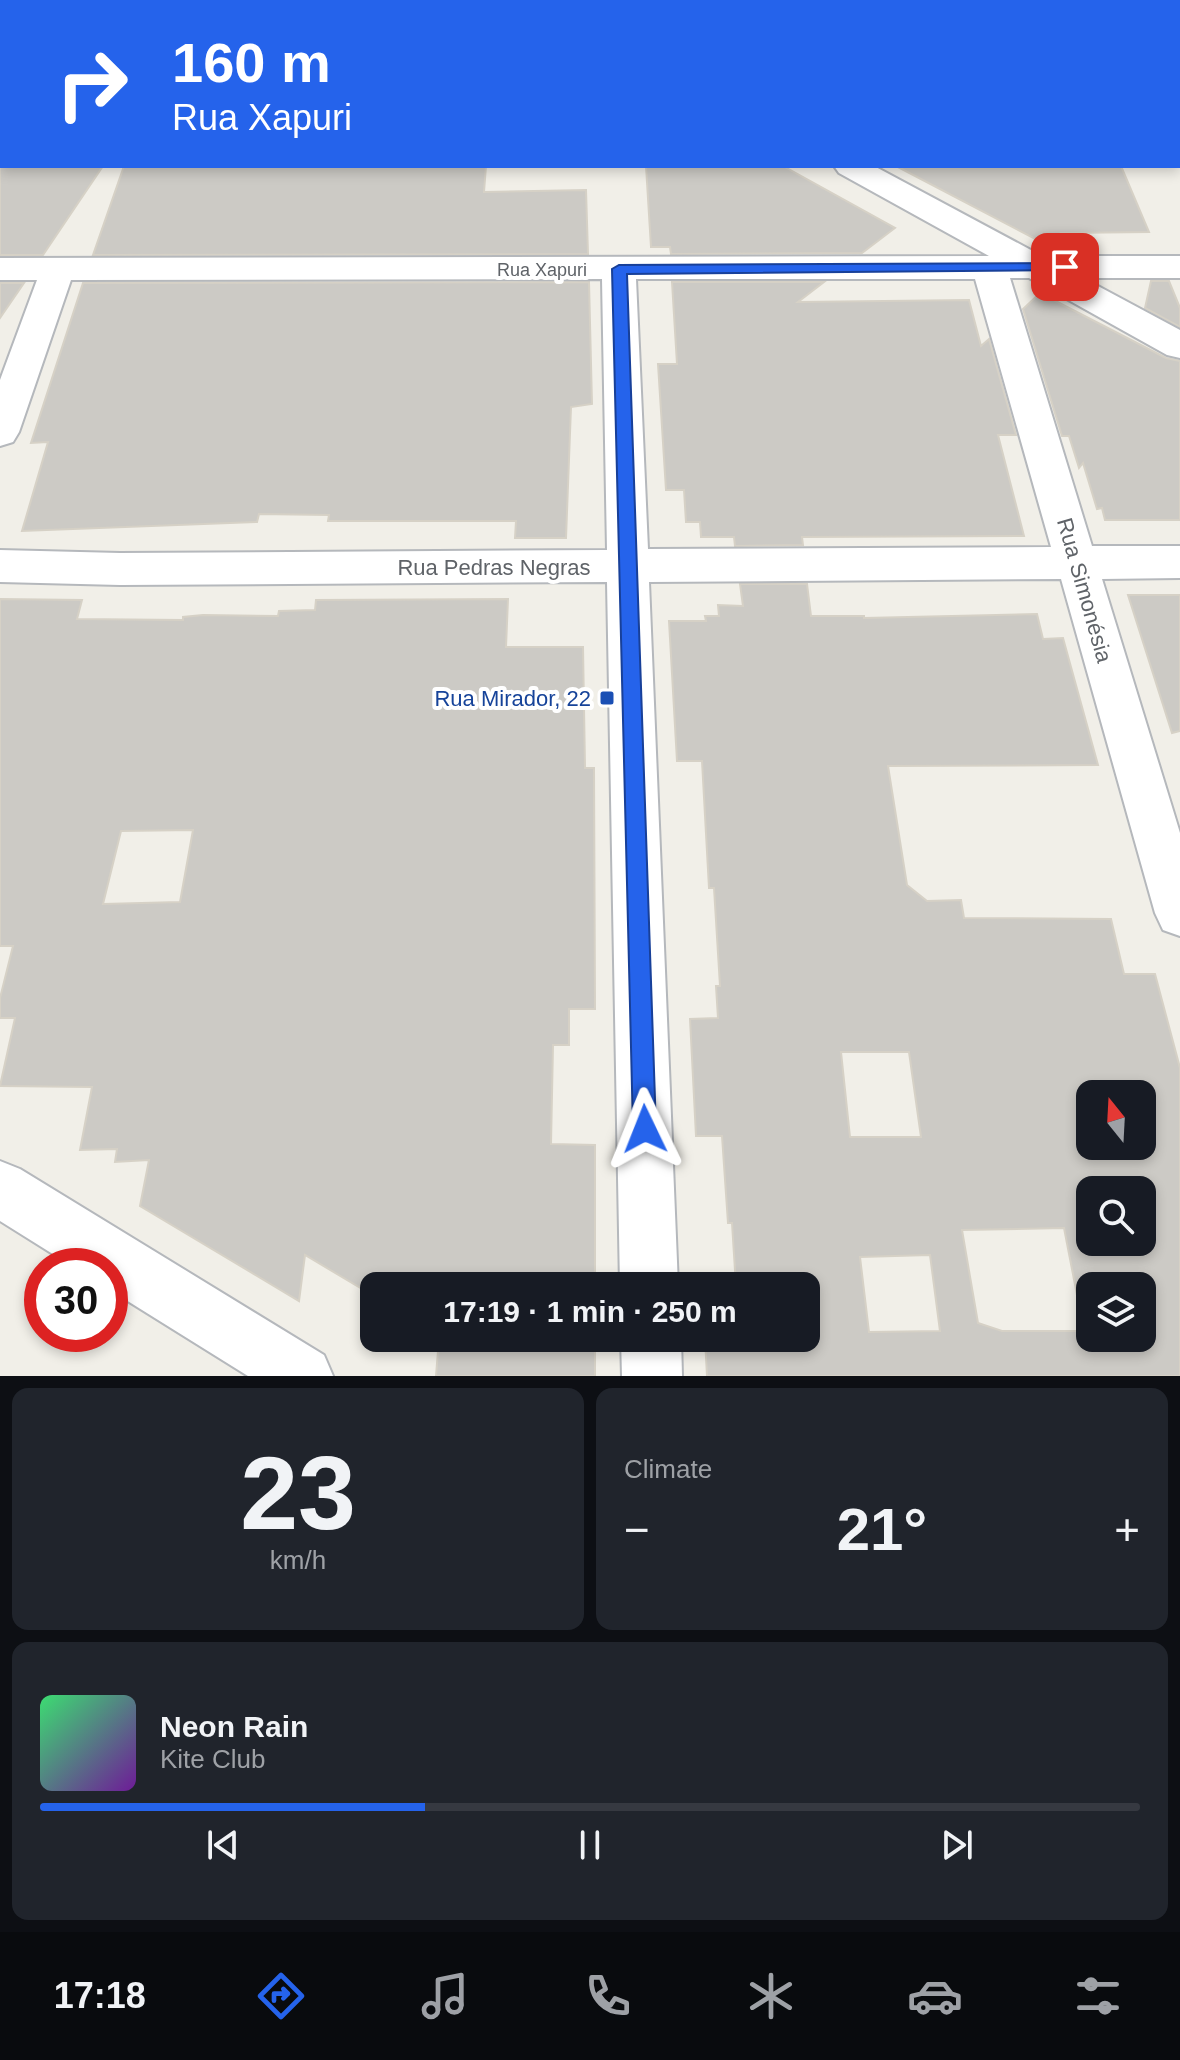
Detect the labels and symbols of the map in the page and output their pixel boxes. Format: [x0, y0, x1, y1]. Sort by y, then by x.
pin [1031, 233, 1099, 301]
street label: Rua Xapuri [497, 260, 587, 280]
street label: Rua Simonésia [1052, 515, 1117, 666]
street label: Rua Pedras Negras [397, 555, 591, 580]
place label: Rua Mirador, 22 [434, 686, 591, 711]
marker: Rua Mirador, 22 [598, 689, 616, 707]
north arrow [1076, 1080, 1156, 1160]
position arrow [603, 1087, 687, 1171]
speed limit sign: 30 [24, 1248, 128, 1352]

